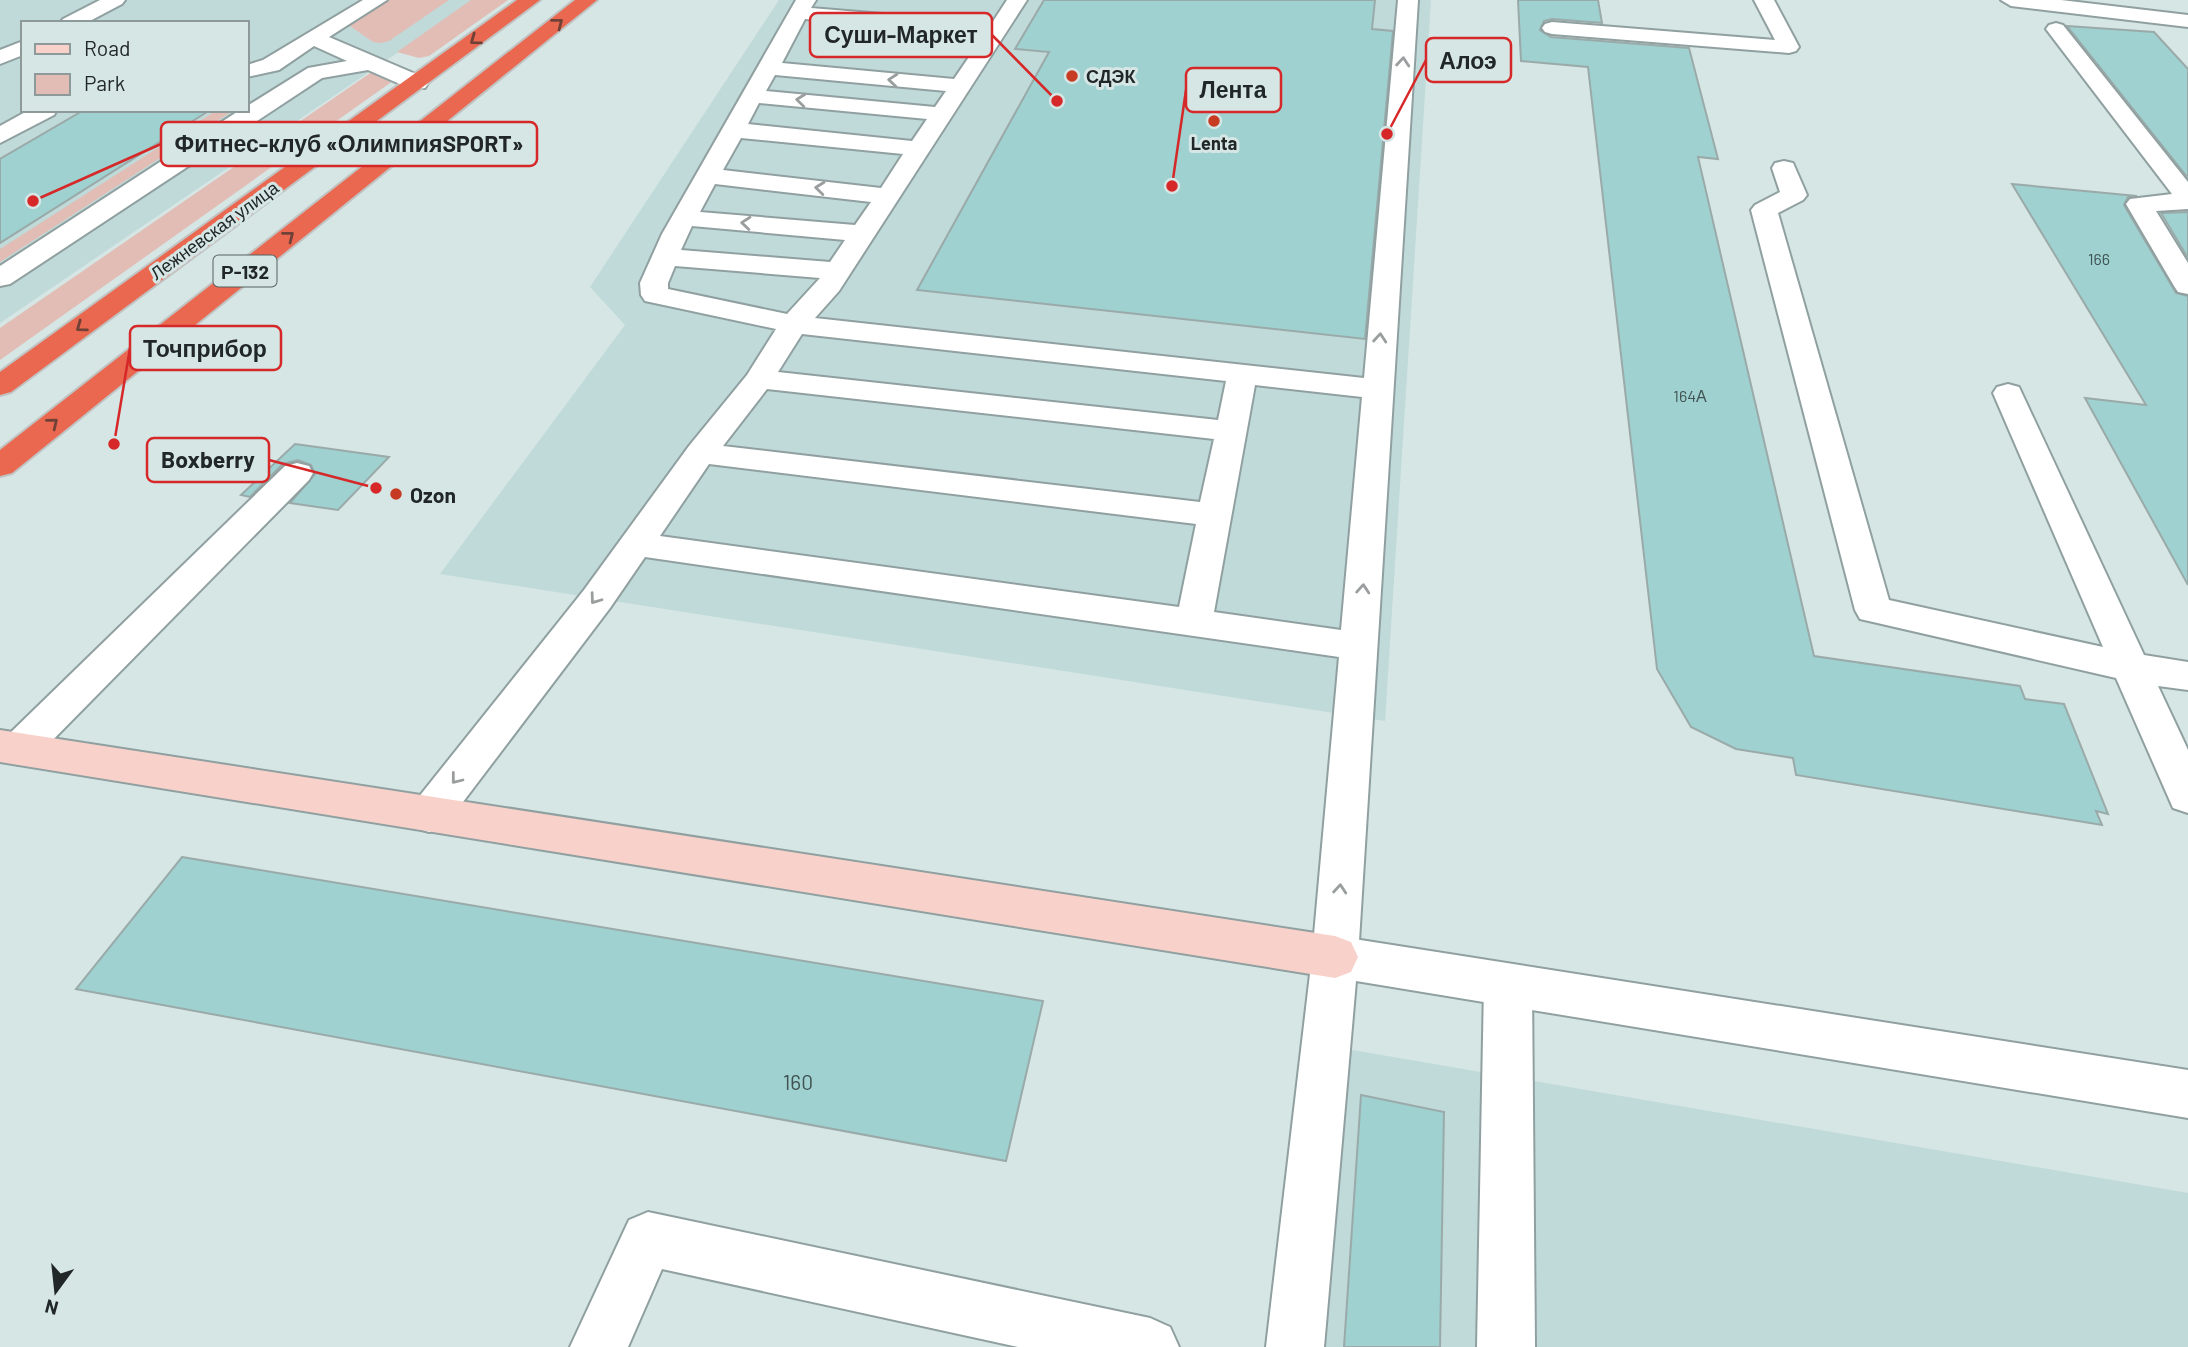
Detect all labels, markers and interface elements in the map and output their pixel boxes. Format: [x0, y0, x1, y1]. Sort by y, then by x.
callout: Суши-Маркет [810, 13, 992, 57]
one-way arrow [550, 19, 563, 32]
text: Суши-Маркет [824, 20, 978, 48]
legend [21, 21, 248, 112]
one-way arrow [470, 32, 483, 45]
text: Road [84, 35, 130, 60]
callout: Алоэ [1426, 38, 1511, 82]
text: Алоэ [1439, 46, 1497, 74]
one-way arrow [1395, 56, 1410, 67]
place label: СДЭК [1086, 65, 1136, 87]
marker: СДЭК [1064, 68, 1080, 84]
callout: Лента [1186, 68, 1281, 112]
text: Park [84, 70, 125, 95]
one-way arrow [887, 73, 898, 88]
text: Лента [1200, 75, 1267, 103]
one-way arrow [795, 93, 806, 108]
marker: Lenta [1206, 113, 1222, 129]
callout: Фитнес-клуб «ОлимпияSPORT» [161, 122, 537, 166]
text: Фитнес-клуб «ОлимпияSPORT» [175, 129, 523, 157]
place label: Lenta [1191, 132, 1237, 154]
street label: Лежневская улица [146, 176, 283, 284]
one-way arrow [814, 181, 826, 196]
one-way arrow [740, 216, 751, 231]
one-way arrow [282, 232, 294, 245]
house number: 166 [2088, 249, 2110, 268]
road number: Р-132 [214, 256, 276, 286]
one-way arrow [76, 318, 89, 331]
callout: Точприбор [130, 326, 281, 370]
one-way arrow [1372, 332, 1387, 343]
text: Точприбор [143, 334, 267, 362]
house number: 164А [1673, 386, 1707, 405]
one-way arrow [46, 419, 58, 432]
callout: Boxberry [147, 438, 269, 482]
text: Boxberry [161, 445, 255, 473]
place label: Ozon [410, 482, 456, 507]
marker: Ozon [388, 486, 404, 502]
one-way arrow [1356, 583, 1371, 594]
one-way arrow [591, 592, 604, 604]
one-way arrow [452, 772, 465, 784]
one-way arrow [1332, 883, 1347, 894]
house number: 160 [783, 1069, 813, 1094]
north arrow [21, 1256, 91, 1326]
text: N [42, 1295, 61, 1321]

